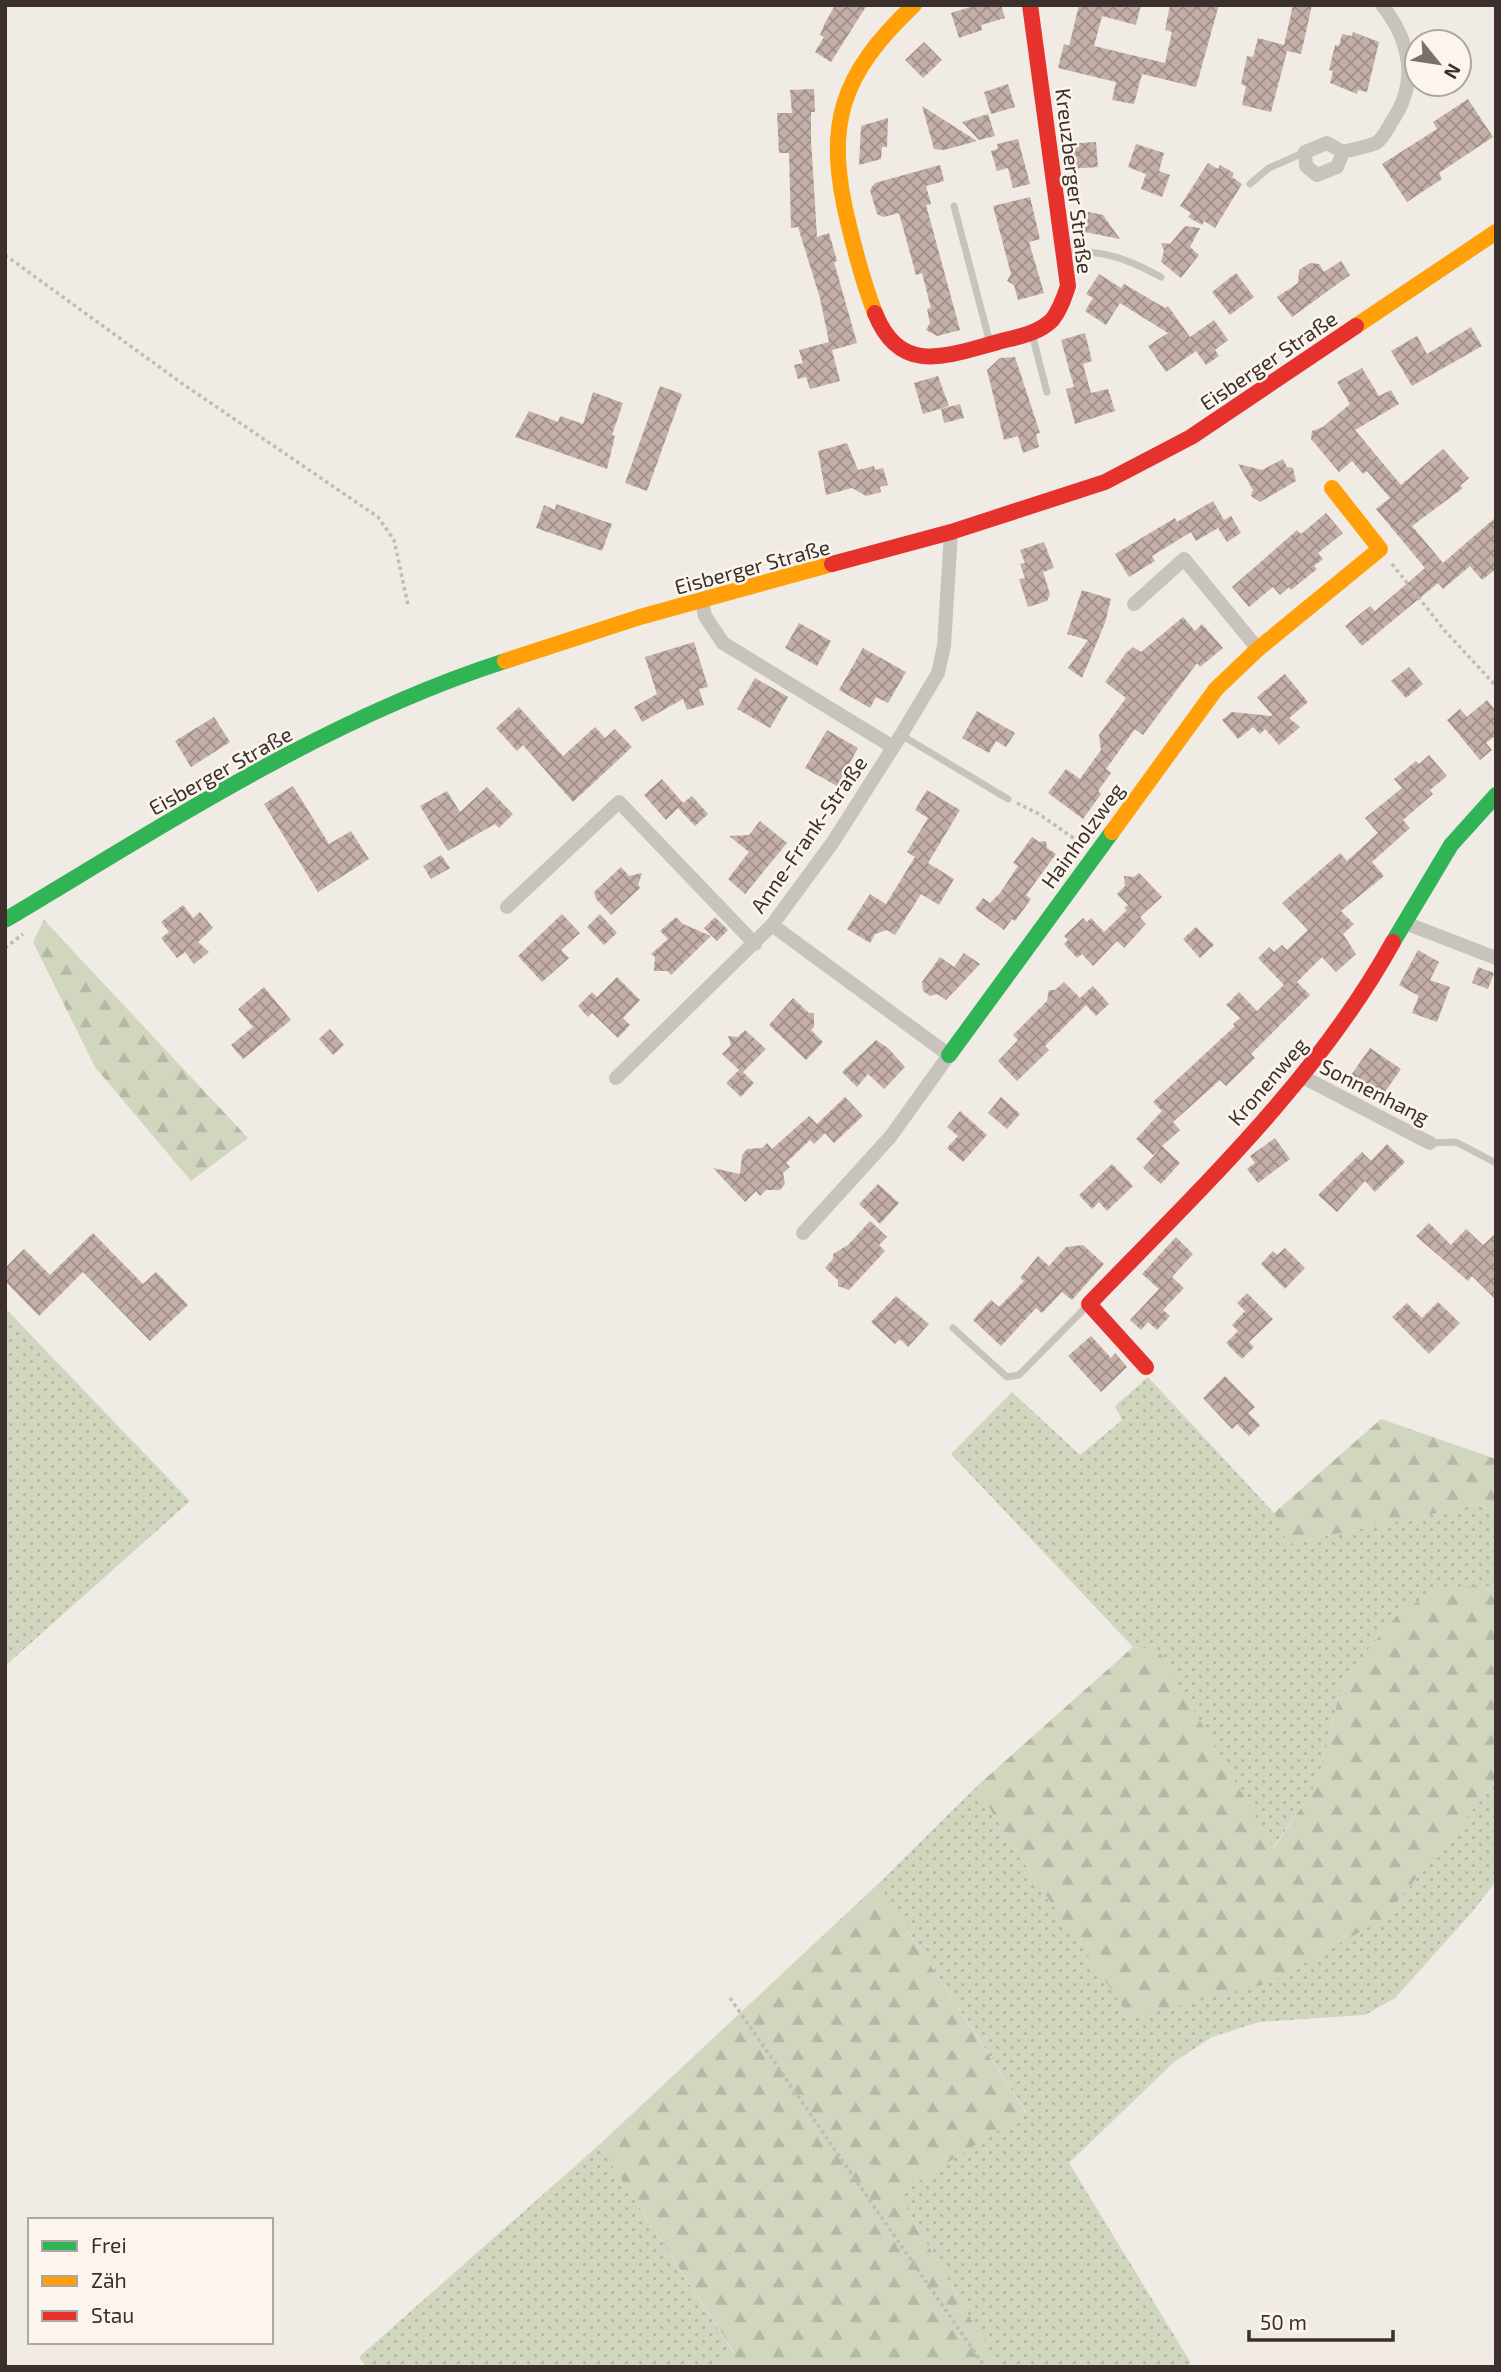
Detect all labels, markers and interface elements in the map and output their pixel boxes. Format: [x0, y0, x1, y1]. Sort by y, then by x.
north arrow [1403, 28, 1473, 98]
text: N [1440, 60, 1467, 83]
street label: Kreuzberger Straße [1051, 87, 1099, 275]
street label: Eisberger Straße [1195, 305, 1341, 415]
street label: Eisberger Straße [672, 533, 832, 599]
street label: Eisberger Straße [144, 720, 296, 820]
street label: Anne-Frank-Straße [745, 751, 871, 917]
street label: Hainholzweg [1035, 777, 1129, 893]
street label: Kronenweg [1222, 1032, 1312, 1130]
street label: Sonnenhang [1316, 1053, 1434, 1129]
legend [28, 2218, 273, 2344]
text: Frei [91, 2232, 127, 2257]
text: Zäh [91, 2267, 127, 2292]
scale bar [1249, 2298, 1392, 2342]
text: Stau [91, 2302, 134, 2327]
text: 50 m [1260, 2309, 1307, 2334]

